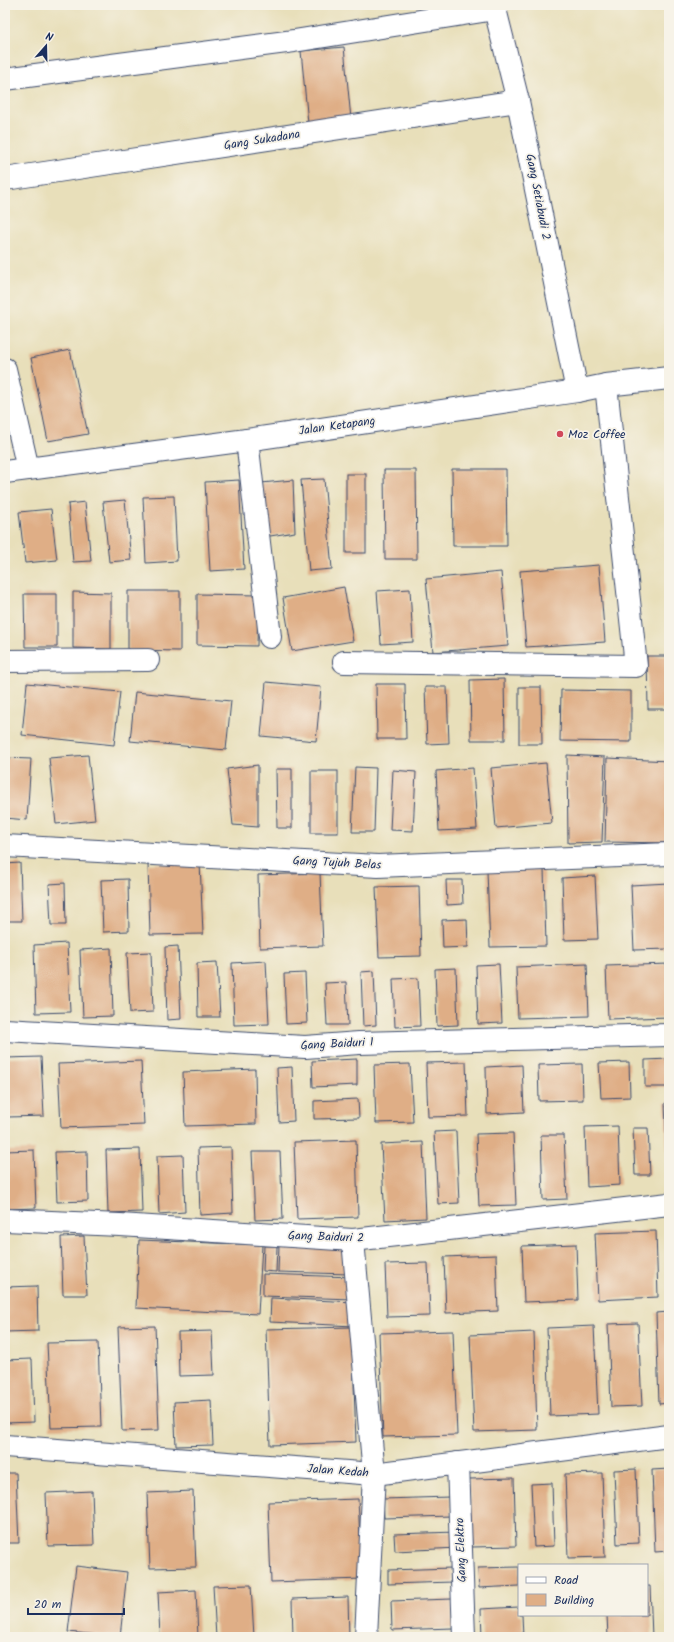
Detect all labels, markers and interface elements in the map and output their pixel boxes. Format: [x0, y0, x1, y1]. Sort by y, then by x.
north arrow [26, 26, 66, 66]
text: N [43, 28, 55, 47]
street label: Gang Sukadana [223, 125, 302, 155]
street label: Gang Setiabudi 2 [520, 152, 556, 242]
street label: Jalan Ketapang [297, 411, 377, 441]
place label: Moz Coffee [568, 425, 626, 444]
marker: Moz Coffee [555, 429, 565, 439]
street label: Gang Tujuh Belas [292, 851, 382, 875]
street label: Gang Baiduri 1 [300, 1033, 374, 1055]
street label: Gang Baiduri 2 [288, 1226, 365, 1248]
street label: Jalan Kedah [307, 1459, 369, 1483]
street label: Gang Elektro [450, 1517, 472, 1583]
legend [518, 1564, 648, 1616]
text: Road [554, 1571, 579, 1590]
scale bar [28, 1590, 124, 1616]
text: Building [554, 1591, 594, 1610]
text: 20 m [34, 1595, 62, 1614]

